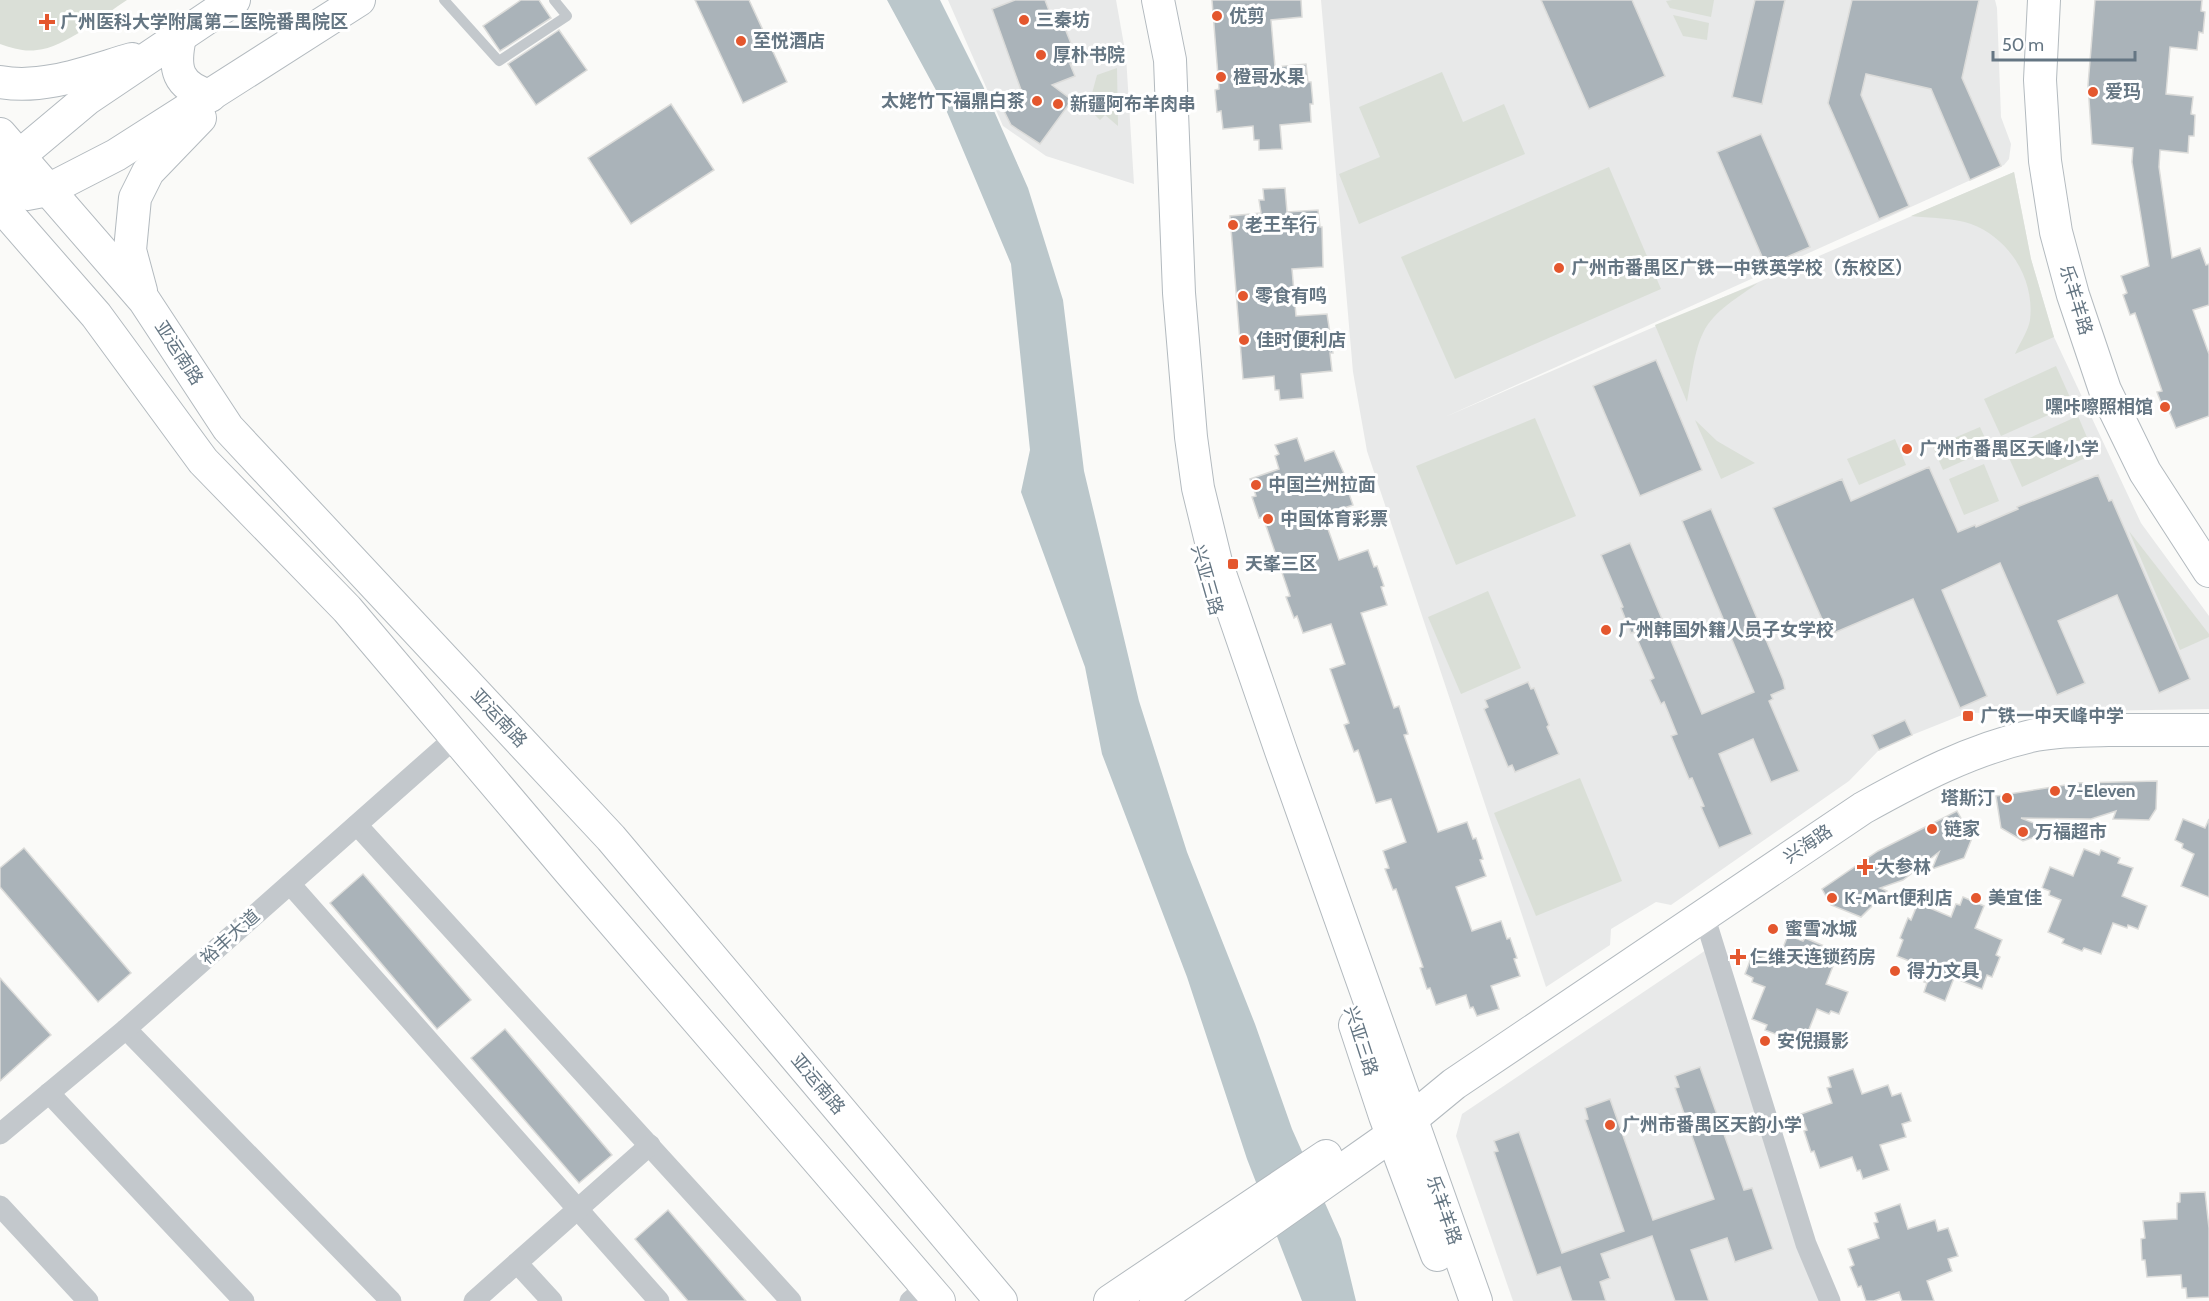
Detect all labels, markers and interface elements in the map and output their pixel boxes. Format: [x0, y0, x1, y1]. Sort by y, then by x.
place label: 优剪 [1229, 5, 1265, 27]
place label: 三秦坊 [1036, 9, 1090, 31]
marker: 优剪 [1210, 9, 1224, 23]
place label: 广州医科大学附属第二医院番禺院区 [60, 11, 348, 33]
marker: 广州医科大学附属第二医院番禺院区 [38, 13, 56, 31]
marker: 三秦坊 [1017, 13, 1031, 27]
scale bar [1993, 24, 2136, 62]
place label: 至悦酒店 [753, 30, 825, 52]
marker: 至悦酒店 [734, 34, 748, 48]
text: 50 m [2002, 34, 2044, 56]
place label: 厚朴书院 [1053, 44, 1125, 66]
marker: 厚朴书院 [1034, 48, 1048, 62]
place label: 橙哥水果 [1233, 66, 1305, 88]
marker: 橙哥水果 [1214, 70, 1228, 84]
place label: 爱玛 [2105, 81, 2141, 103]
marker: 爱玛 [2086, 85, 2100, 99]
place label: 太姥竹下福鼎白茶 [881, 90, 1025, 112]
place label: 新疆阿布羊肉串 [1070, 93, 1196, 115]
marker: 太姥竹下福鼎白茶 [1030, 94, 1044, 108]
marker: 新疆阿布羊肉串 [1051, 97, 1065, 111]
place label: 老王车行 [1245, 214, 1317, 236]
marker: 老王车行 [1226, 218, 1240, 232]
place label: 广州市番禺区广铁一中铁英学校（东校区） [1571, 257, 1913, 279]
marker: 广州市番禺区广铁一中铁英学校（东校区） [1552, 261, 1566, 275]
street label: 乐羊羊路 [2055, 262, 2097, 338]
place label: 零食有鸣 [1255, 285, 1327, 307]
marker: 零食有鸣 [1236, 289, 1250, 303]
street label: 亚运南路 [150, 317, 208, 389]
place label: 佳时便利店 [1256, 329, 1346, 351]
marker: 佳时便利店 [1237, 333, 1251, 347]
place label: 嘿咔嚓照相馆 [2045, 396, 2153, 418]
marker: 嘿咔嚓照相馆 [2158, 400, 2172, 414]
place label: 广州市番禺区天峰小学 [1919, 438, 2099, 460]
marker: 广州市番禺区天峰小学 [1900, 442, 1914, 456]
place label: 中国兰州拉面 [1268, 474, 1376, 496]
marker: 中国兰州拉面 [1249, 478, 1263, 492]
place label: 中国体育彩票 [1280, 508, 1388, 530]
marker: 中国体育彩票 [1261, 512, 1275, 526]
street label: 兴亚三路 [1187, 542, 1227, 618]
place label: 天峯三区 [1245, 553, 1317, 575]
marker: 天峯三区 [1226, 557, 1240, 571]
place label: 广州韩国外籍人员子女学校 [1618, 619, 1834, 641]
marker: 广州韩国外籍人员子女学校 [1599, 623, 1613, 637]
street label: 亚运南路 [466, 684, 532, 752]
place label: 广铁一中天峰中学 [1980, 705, 2124, 727]
marker: 广铁一中天峰中学 [1961, 709, 1975, 723]
place label: 7-Eleven [2067, 780, 2135, 802]
marker: 7-Eleven [2048, 784, 2062, 798]
place label: 塔斯汀 [1941, 787, 1995, 809]
marker: 塔斯汀 [2000, 791, 2014, 805]
place label: 链家 [1944, 818, 1980, 840]
street label: 兴海路 [1779, 820, 1837, 868]
place label: 万福超市 [2035, 821, 2107, 843]
marker: 链家 [1925, 822, 1939, 836]
marker: 万福超市 [2016, 825, 2030, 839]
place label: 大参林 [1877, 856, 1931, 878]
marker: 大参林 [1858, 860, 1872, 874]
place label: K-Mart便利店 [1844, 887, 1953, 909]
place label: 美宜佳 [1988, 887, 2042, 909]
marker: K-Mart便利店 [1825, 891, 1839, 905]
marker: 美宜佳 [1969, 891, 1983, 905]
street label: 裕丰大道 [196, 905, 264, 969]
place label: 蜜雪冰城 [1785, 918, 1857, 940]
marker: 蜜雪冰城 [1766, 922, 1780, 936]
place label: 仁维天连锁药房 [1750, 946, 1876, 968]
marker: 仁维天连锁药房 [1731, 950, 1745, 964]
place label: 得力文具 [1907, 960, 1979, 982]
marker: 得力文具 [1888, 964, 1902, 978]
street label: 兴亚三路 [1339, 1003, 1383, 1079]
place label: 安倪摄影 [1777, 1030, 1849, 1052]
marker: 安倪摄影 [1758, 1034, 1772, 1048]
street label: 亚运南路 [786, 1049, 850, 1119]
place label: 广州市番禺区天韵小学 [1622, 1114, 1802, 1136]
marker: 广州市番禺区天韵小学 [1603, 1118, 1617, 1132]
street label: 乐羊羊路 [1422, 1172, 1466, 1248]

